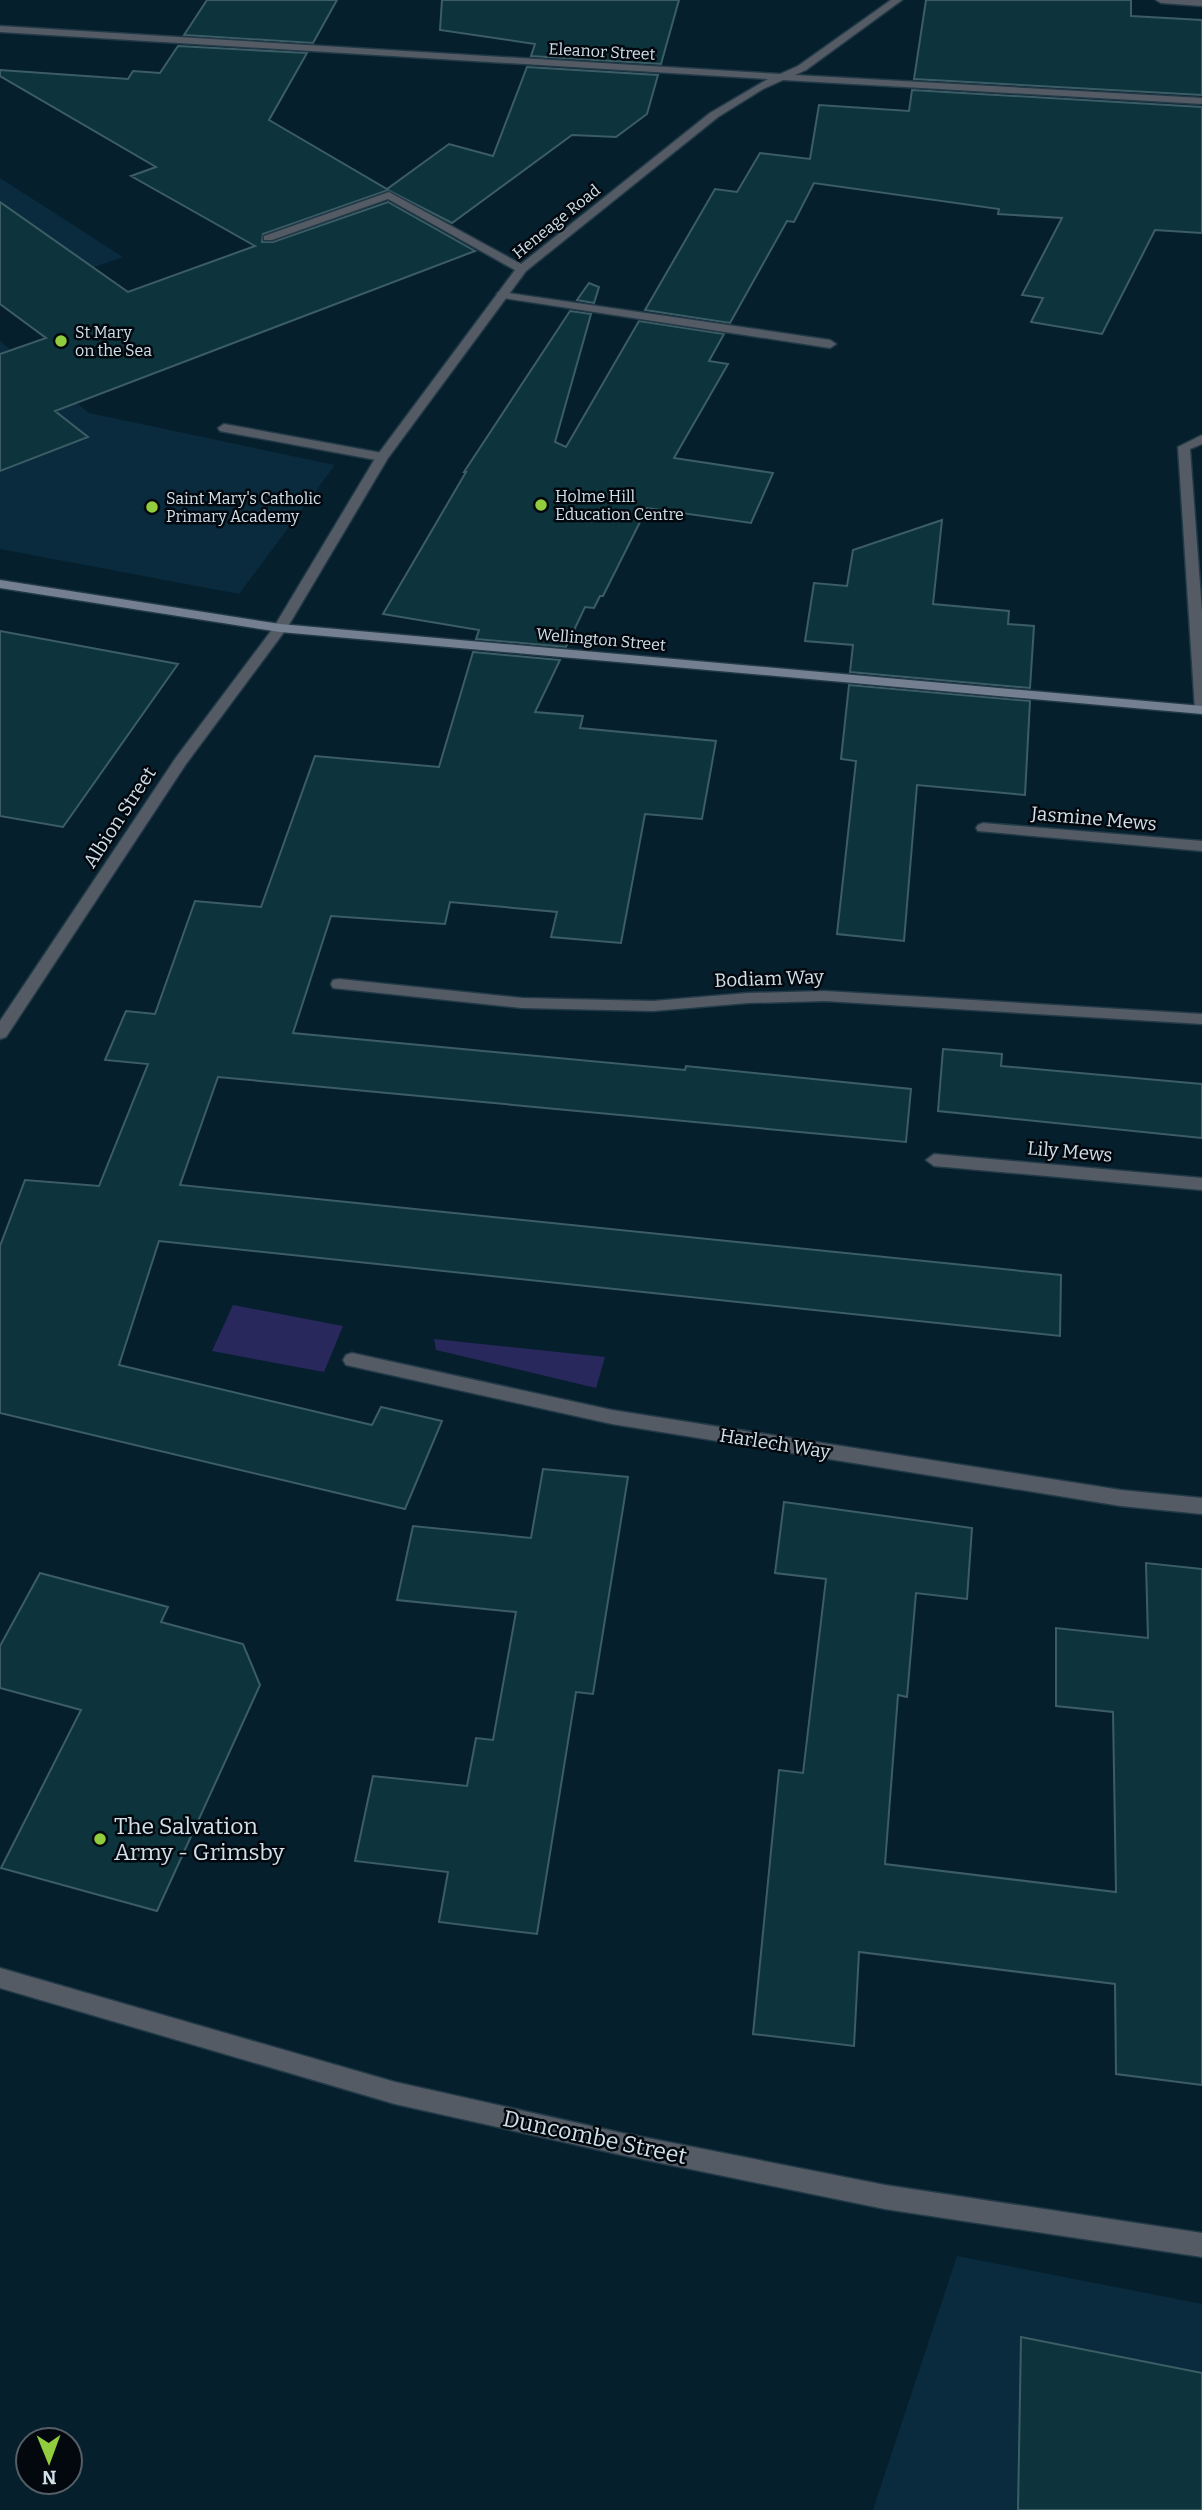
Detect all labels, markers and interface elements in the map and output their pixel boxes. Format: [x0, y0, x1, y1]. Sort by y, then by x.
street label: Eleanor Street [548, 39, 656, 64]
street label: Heneage Road [509, 180, 604, 262]
place label: St Mary on the Sea [75, 323, 152, 360]
marker: St Mary on the Sea [53, 333, 69, 349]
place label: Holme Hill Education Centre [555, 487, 684, 524]
place label: Saint Mary's Catholic Primary Academy [166, 489, 321, 526]
marker: Holme Hill Education Centre [533, 497, 549, 513]
marker: Saint Mary's Catholic Primary Academy [144, 499, 160, 515]
street label: Wellington Street [535, 624, 667, 655]
street label: Albion Street [78, 762, 161, 872]
street label: Jasmine Mews [1029, 801, 1158, 835]
street label: Bodiam Way [714, 965, 825, 992]
street label: Lily Mews [1026, 1136, 1113, 1167]
street label: Harlech Way [718, 1423, 833, 1464]
place label: The Salvation Army - Grimsby [114, 1812, 285, 1866]
marker: The Salvation Army - Grimsby [92, 1831, 108, 1847]
street label: Duncombe Street [501, 2104, 689, 2170]
north arrow [14, 2426, 84, 2496]
text: N [41, 2466, 57, 2489]

